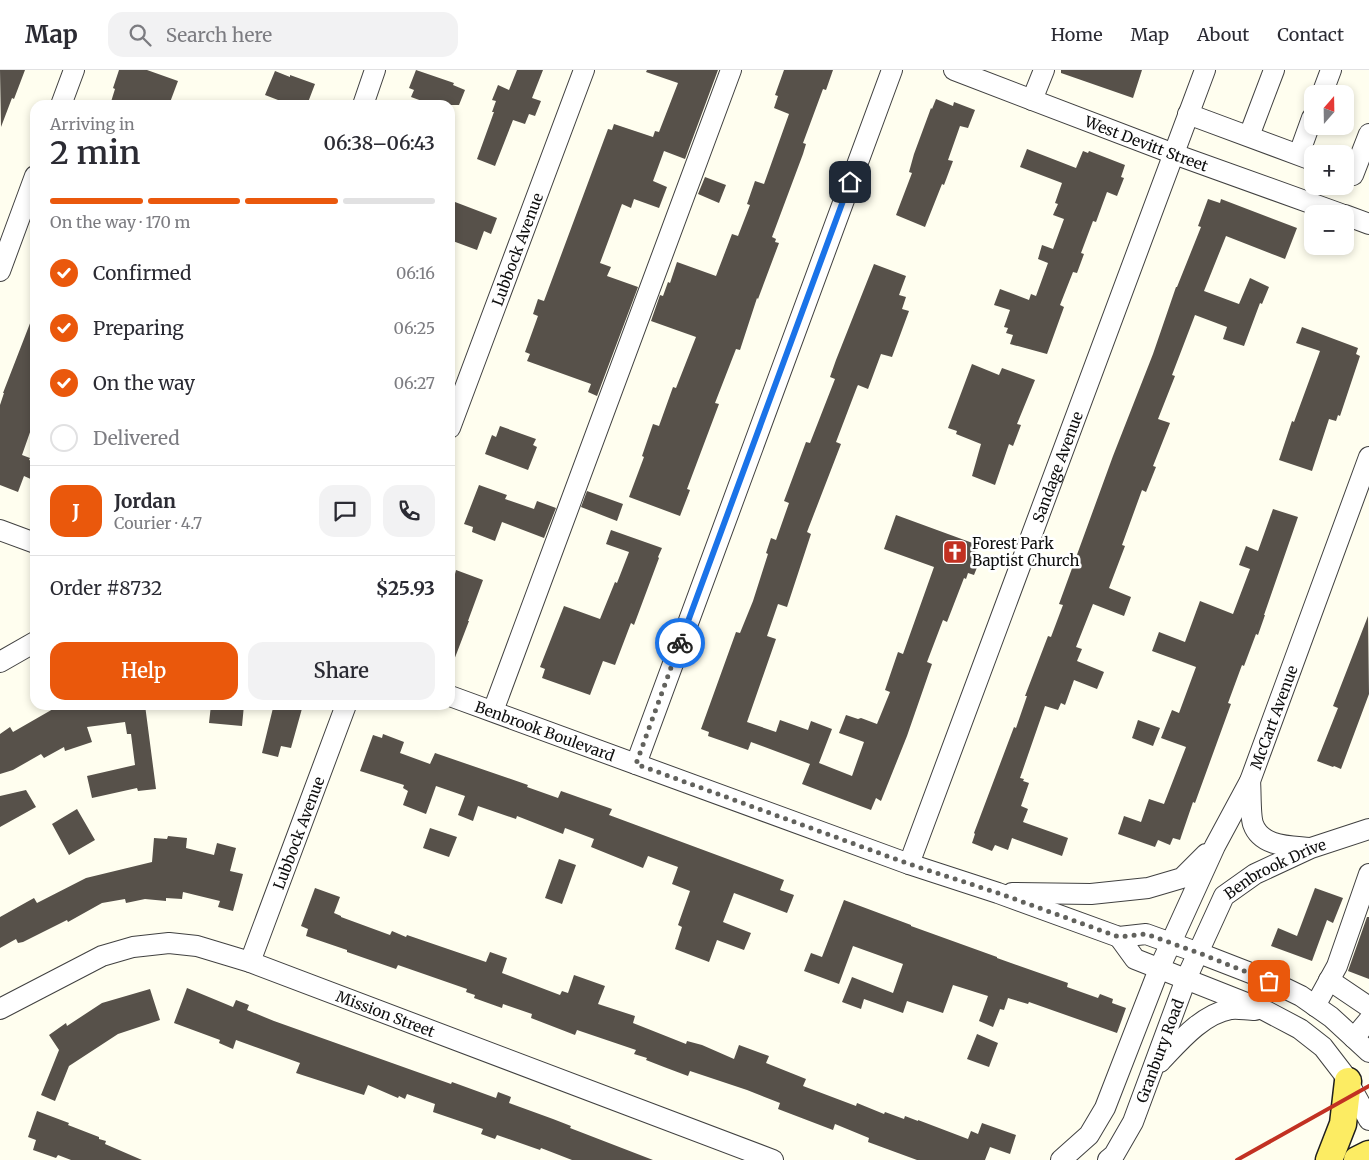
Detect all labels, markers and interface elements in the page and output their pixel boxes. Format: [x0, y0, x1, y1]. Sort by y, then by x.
search box [108, 12, 458, 57]
text: Map [25, 19, 78, 50]
icon: search [126, 21, 154, 49]
text: Search here [166, 23, 272, 47]
text: Home [1051, 23, 1103, 46]
text: Map [1131, 23, 1169, 46]
text: About [1197, 23, 1249, 46]
text: Contact [1277, 23, 1344, 46]
north arrow [1304, 85, 1354, 135]
map controls [1304, 85, 1354, 255]
street label: West Devitt Street [1081, 111, 1211, 175]
text: Arriving in [50, 114, 135, 134]
text: 06:38–06:43 [324, 131, 435, 155]
text: 2 min [50, 133, 140, 173]
button: + [1304, 145, 1354, 195]
pin [829, 161, 871, 203]
icon: home [836, 168, 864, 196]
street label: Lubbock Avenue [487, 190, 547, 308]
button: − [1304, 205, 1354, 255]
text: On the way · 170 m [50, 212, 190, 232]
icon: check [50, 259, 78, 287]
text: Confirmed [93, 261, 191, 285]
text: 06:16 [396, 263, 435, 283]
icon: check [50, 314, 78, 342]
text: Preparing [93, 316, 184, 340]
text: 06:25 [394, 318, 435, 338]
icon: check [50, 369, 78, 397]
text: On the way [93, 371, 195, 395]
text: 06:27 [394, 373, 435, 393]
street label: Sandage Avenue [1028, 408, 1087, 525]
text: Delivered [93, 426, 180, 450]
button: chat [319, 485, 371, 537]
button: phone [383, 485, 435, 537]
text: Jordan [114, 489, 176, 513]
text: J [72, 499, 80, 523]
text: Courier · 4.7 [114, 513, 202, 533]
place label: Forest Park Baptist Church [972, 534, 1079, 570]
church icon: Forest Park Baptist Church [942, 539, 968, 565]
text: Order #8732 [50, 576, 162, 600]
text: $25.93 [376, 576, 435, 600]
courier [655, 618, 705, 668]
icon: bike [666, 629, 694, 657]
button: Help [50, 642, 238, 700]
button: Share [248, 642, 435, 700]
street label: McCart Avenue [1246, 662, 1301, 772]
street label: Benbrook Boulevard [472, 696, 617, 765]
street label: Lubbock Avenue [269, 774, 328, 892]
street label: Benbrook Drive [1220, 834, 1329, 903]
pin [1248, 960, 1290, 1002]
icon: bag [1255, 967, 1283, 995]
street label: Mission Street [334, 986, 438, 1041]
street label: Granbury Road [1132, 996, 1187, 1105]

